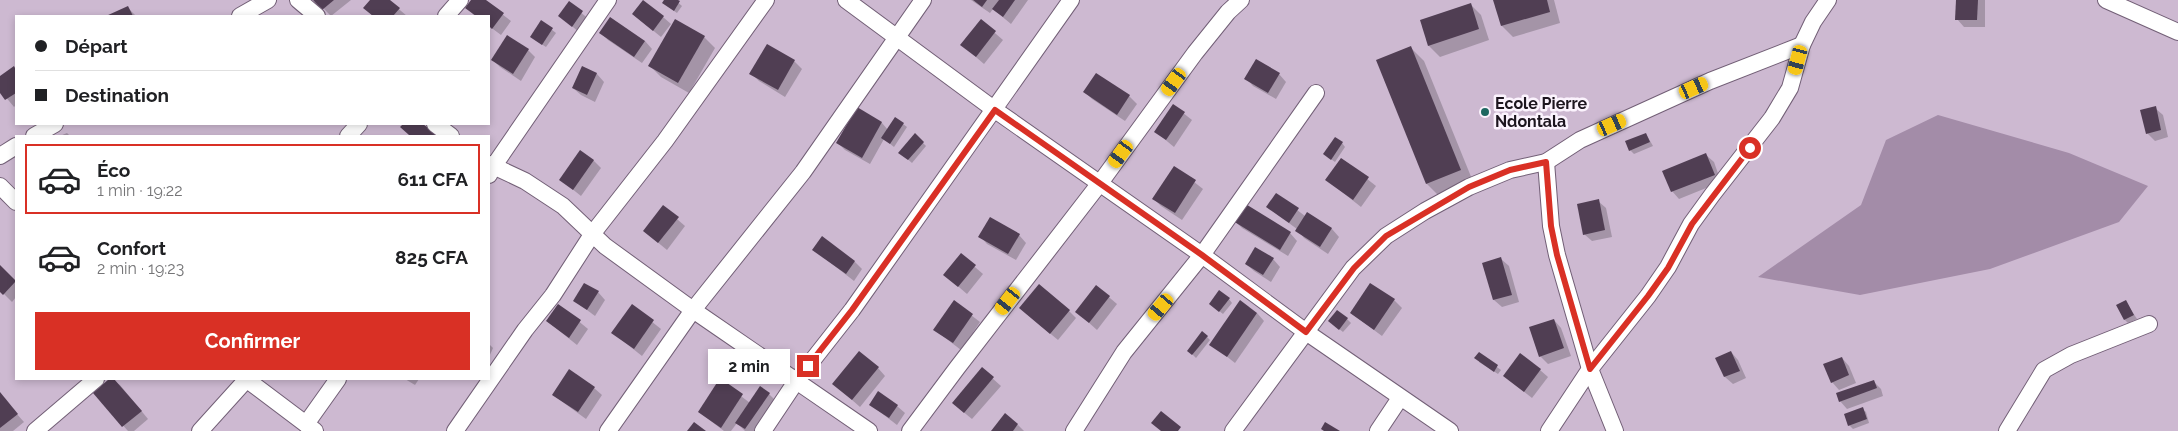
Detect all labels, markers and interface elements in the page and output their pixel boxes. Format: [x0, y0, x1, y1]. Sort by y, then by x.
text: Départ [65, 35, 128, 57]
car [1786, 44, 1809, 76]
car [1159, 65, 1188, 99]
car [1677, 75, 1710, 101]
text: Destination [65, 84, 169, 106]
place label: Ecole Pierre Ndontala [1495, 94, 1587, 131]
marker: Ecole Pierre Ndontala [1479, 106, 1491, 118]
car [1595, 112, 1628, 138]
car [1106, 137, 1135, 171]
route start [1739, 137, 1761, 159]
icon: car [37, 157, 82, 202]
text: Éco [97, 159, 130, 181]
text: 611 CFA [397, 168, 468, 190]
text: 1 min · 19:22 [97, 181, 183, 200]
icon: car [37, 235, 82, 280]
text: Confort [97, 237, 166, 259]
text: 825 CFA [395, 246, 468, 268]
text: 2 min · 19:23 [97, 259, 184, 278]
car [992, 285, 1023, 317]
car [1145, 291, 1176, 323]
button: Confirmer [35, 312, 470, 370]
callout: 2 min [708, 348, 790, 384]
route end [797, 355, 819, 377]
text: 2 min [728, 357, 770, 376]

